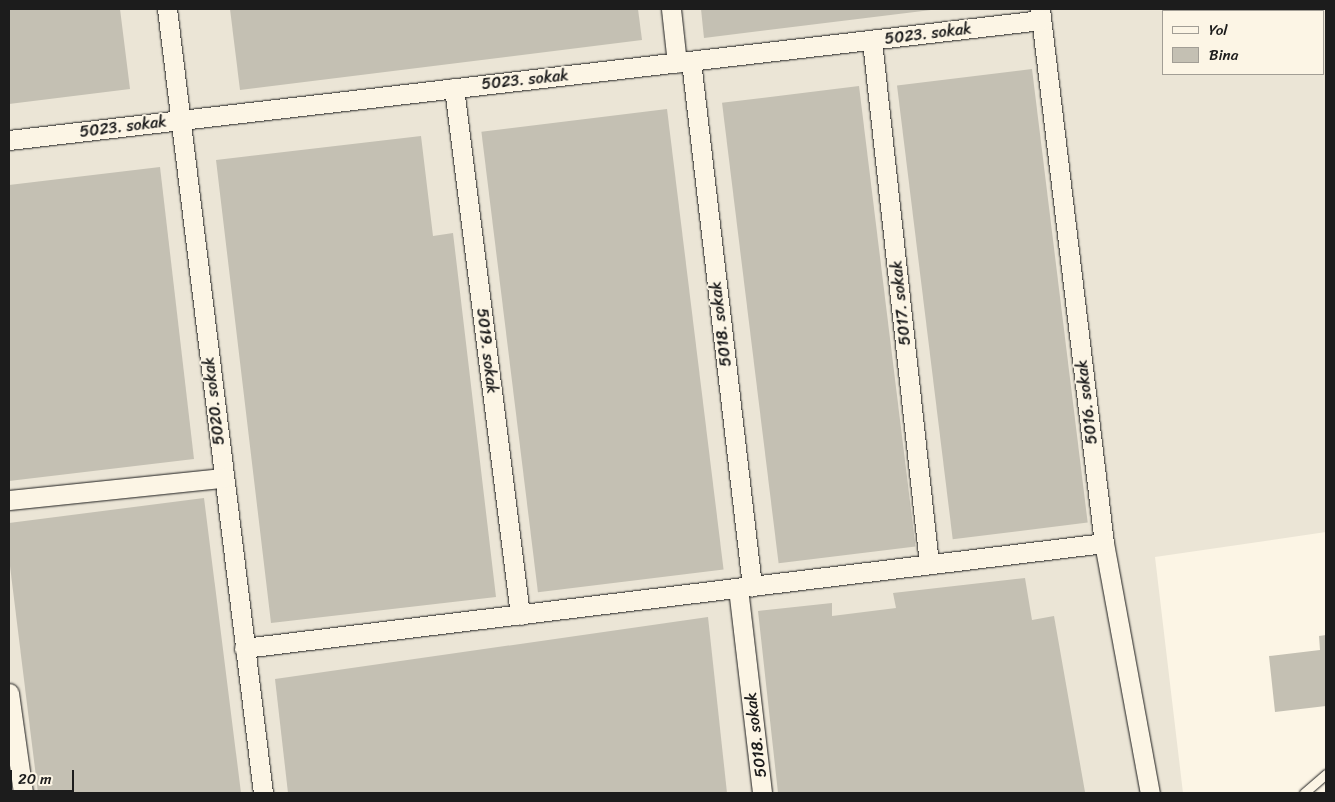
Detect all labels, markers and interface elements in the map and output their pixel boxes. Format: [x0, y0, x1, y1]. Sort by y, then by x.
legend [1162, 10, 1325, 75]
text: Yol [1209, 17, 1228, 43]
street label: 5023. sokak [883, 19, 973, 49]
text: Bina [1209, 42, 1238, 68]
street label: 5023. sokak [481, 66, 569, 94]
street label: 5023. sokak [78, 112, 168, 142]
street label: 5017. sokak [887, 260, 915, 346]
street label: 5018. sokak [706, 280, 736, 368]
street label: 5019. sokak [472, 307, 502, 395]
street label: 5020. sokak [199, 356, 229, 446]
street label: 5016. sokak [1072, 358, 1102, 446]
street label: 5018. sokak [741, 691, 771, 779]
scale bar [12, 760, 76, 792]
text: 20 m [18, 766, 52, 792]

